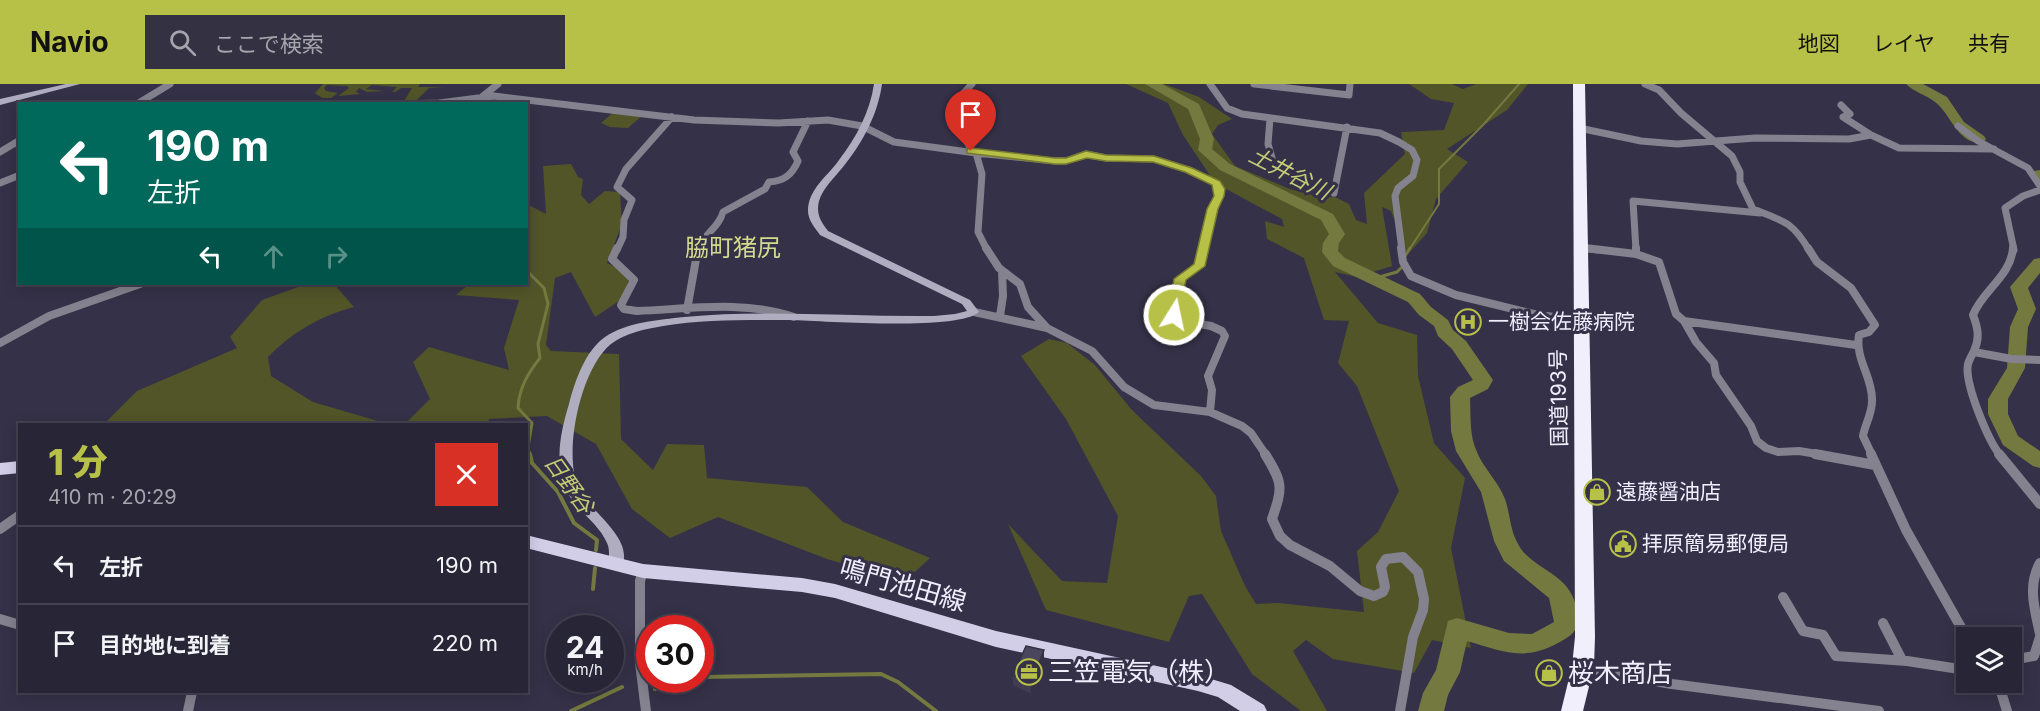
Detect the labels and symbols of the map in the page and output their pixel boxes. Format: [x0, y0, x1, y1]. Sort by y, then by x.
pin [945, 89, 996, 151]
water label: 土井谷川 [1245, 141, 1337, 205]
district label: 脇町猪尻 [685, 233, 781, 262]
position arrow [1142, 283, 1206, 347]
hospital icon: 一樹会佐藤病院 [1453, 307, 1483, 337]
place label: 一樹会佐藤病院 [1488, 309, 1635, 334]
street label: 国道193号 [1545, 349, 1572, 447]
water label: 日野谷 [539, 450, 600, 520]
shop icon: 遠藤醤油店 [1582, 477, 1612, 507]
place label: 遠藤醤油店 [1616, 479, 1721, 504]
public building icon: 拝原簡易郵便局 [1608, 529, 1638, 559]
place label: 拝原簡易郵便局 [1642, 531, 1789, 556]
street label: 鳴門池田線 [836, 552, 970, 617]
speed limit sign: 30 [636, 615, 714, 693]
place label: 三笠電気（株） [1048, 656, 1230, 687]
office icon: 三笠電気（株） [1014, 657, 1044, 687]
place label: 桜木商店 [1568, 657, 1672, 688]
shop icon: 桜木商店 [1534, 658, 1564, 688]

